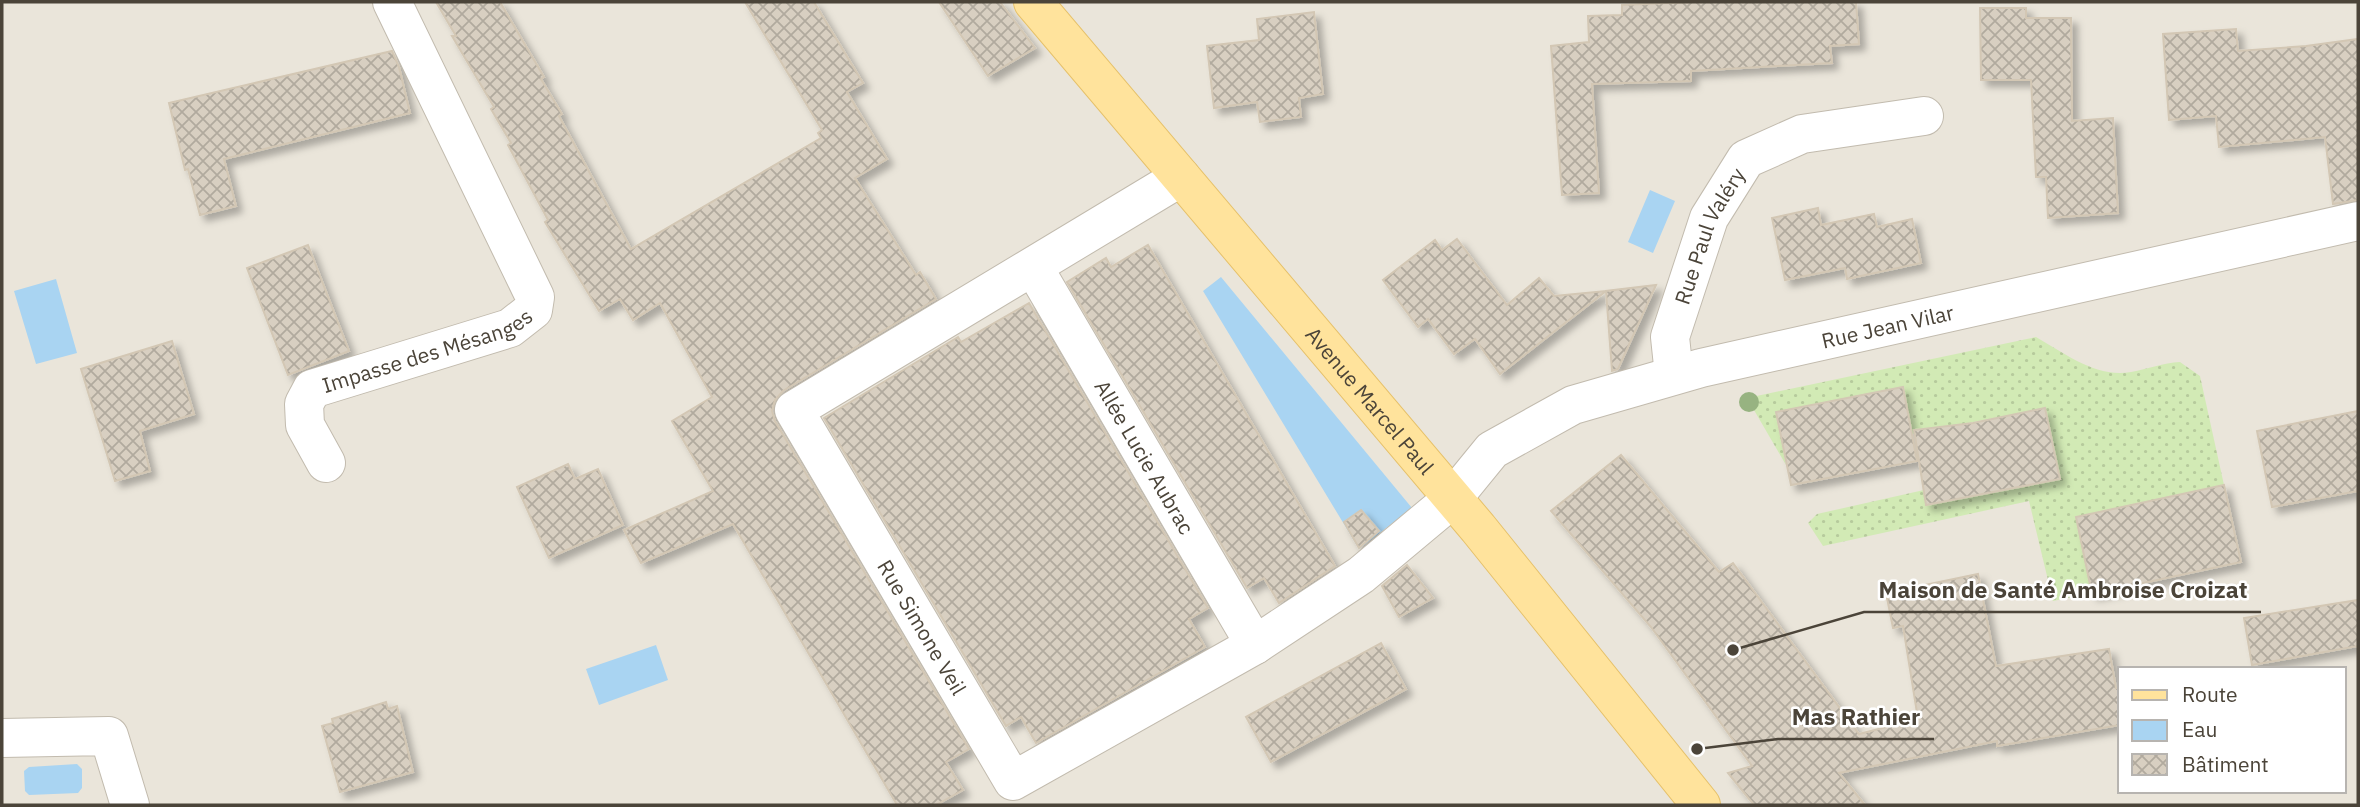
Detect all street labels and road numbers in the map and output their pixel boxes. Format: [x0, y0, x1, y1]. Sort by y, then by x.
street label: Rue Paul Valéry [1668, 162, 1752, 308]
street label: Rue Jean Vilar [1819, 298, 1957, 355]
street label: Impasse des Mésanges [319, 302, 538, 399]
street label: Avenue Marcel Paul [1300, 321, 1441, 480]
street label: Allée Lucie Aubrac [1089, 375, 1201, 539]
street label: Rue Simone Veil [871, 554, 973, 700]

